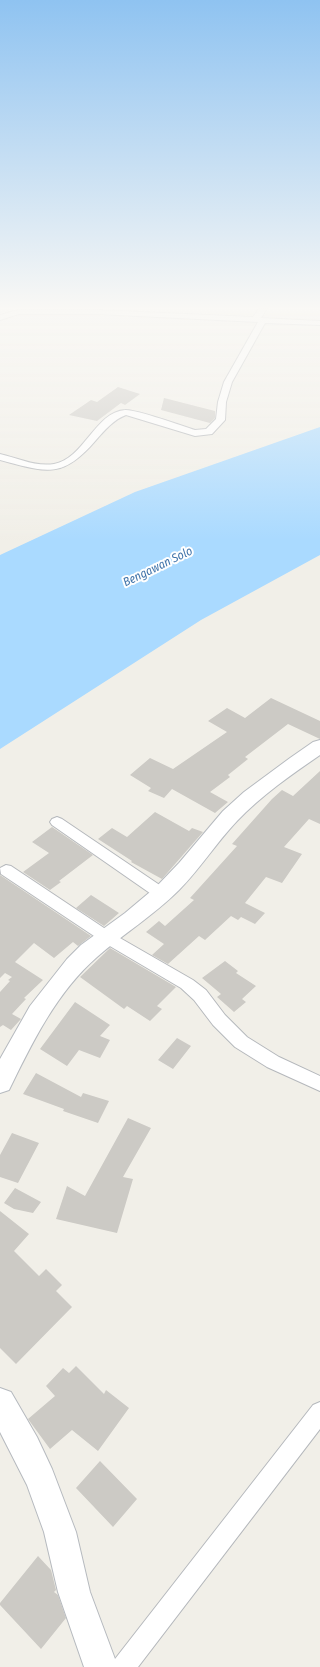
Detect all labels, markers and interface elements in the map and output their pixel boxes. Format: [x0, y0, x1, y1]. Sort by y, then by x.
water label: Bengawan Solo [121, 544, 195, 590]

